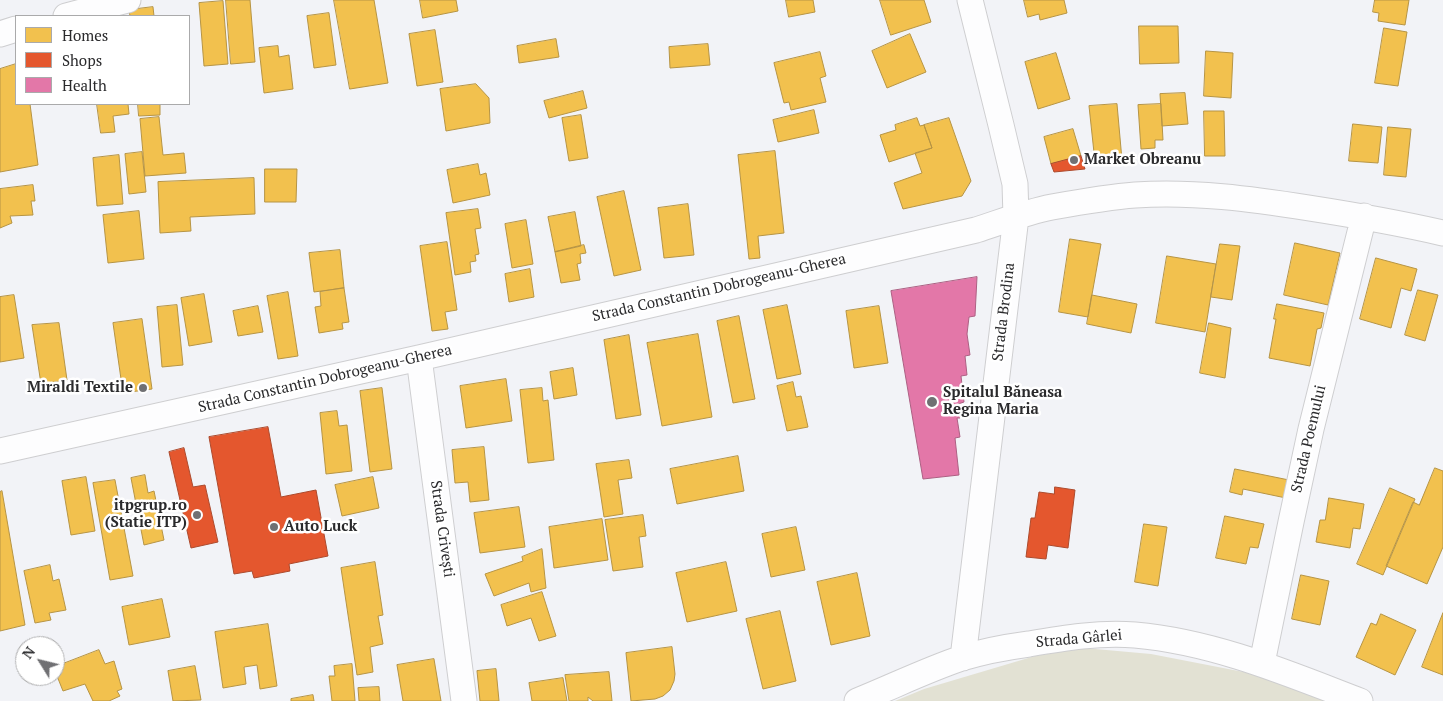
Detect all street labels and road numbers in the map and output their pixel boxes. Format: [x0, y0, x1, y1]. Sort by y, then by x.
street label: Strada Constantin Dobrogeanu-Gherea [590, 250, 848, 326]
street label: Strada Brodina [989, 262, 1019, 362]
street label: Strada Constantin Dobrogeanu-Gherea [196, 341, 454, 417]
street label: Strada Poemului [1288, 383, 1330, 495]
street label: Strada Crivești [426, 479, 458, 579]
street label: Strada Gârlei [1035, 626, 1123, 652]

